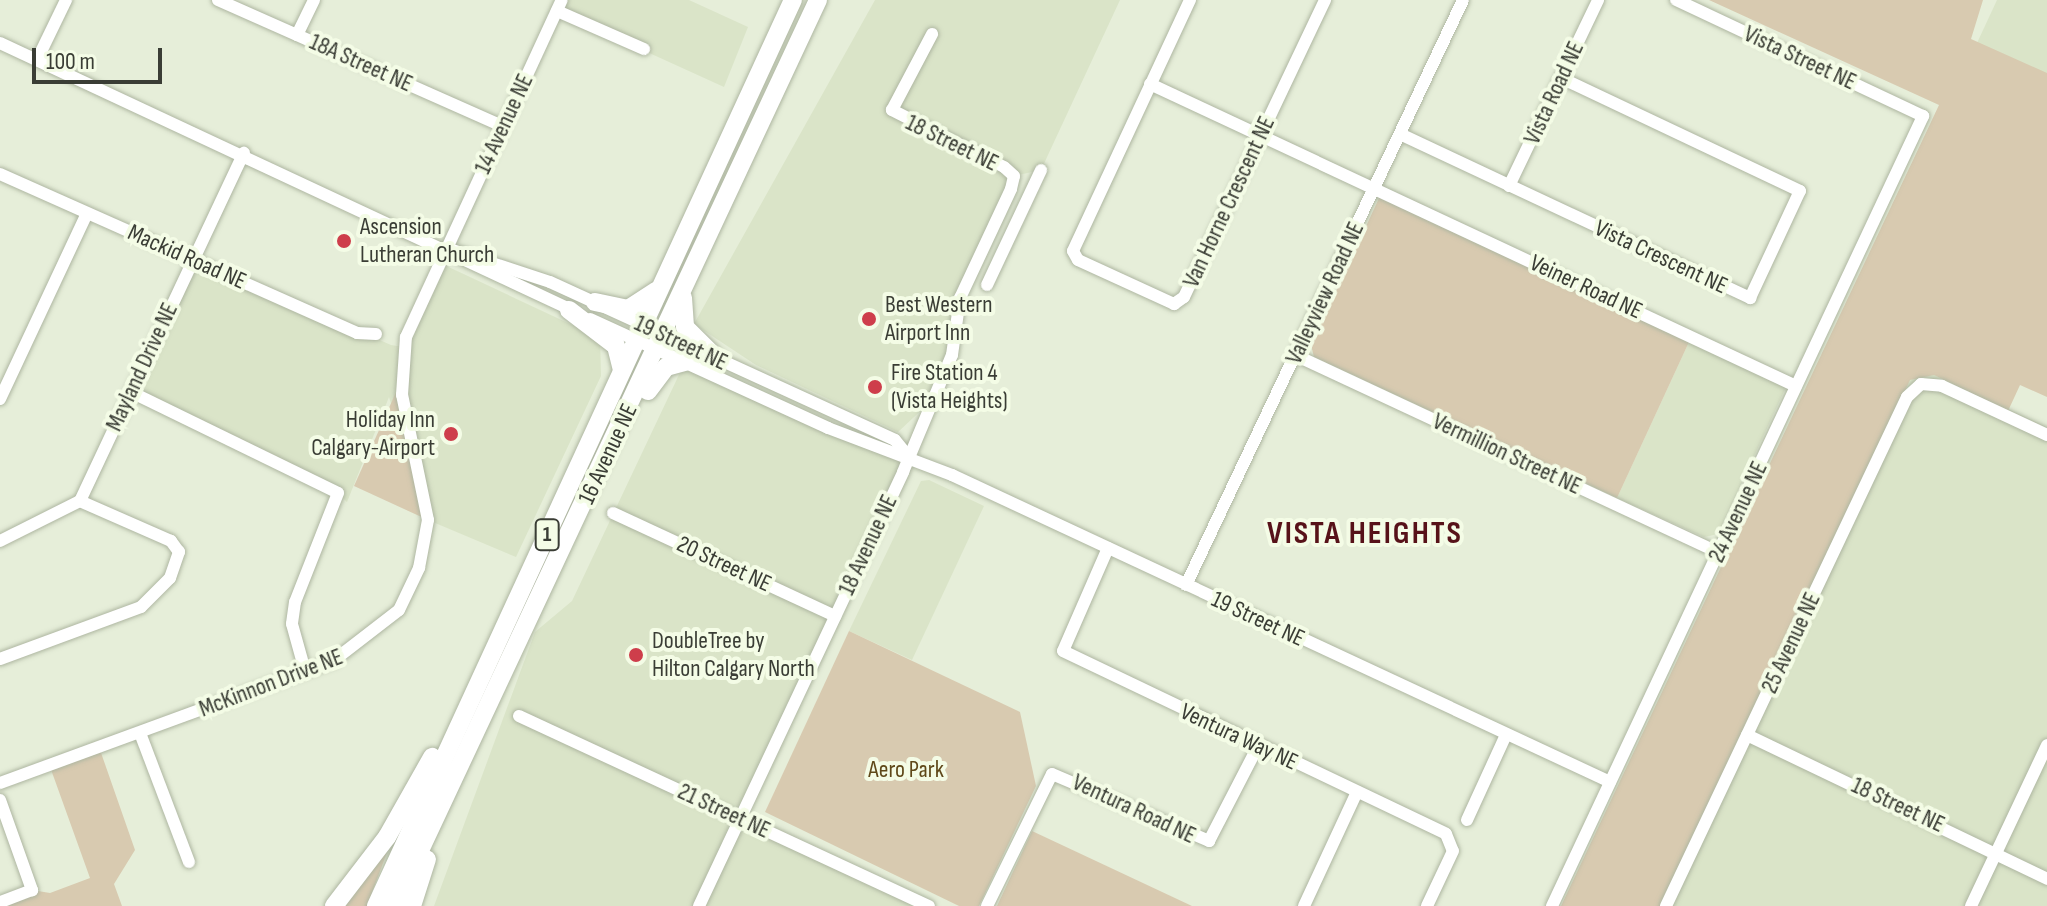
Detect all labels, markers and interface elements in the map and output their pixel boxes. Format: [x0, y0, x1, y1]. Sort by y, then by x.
street label: Vista Street NE [1739, 19, 1861, 97]
street label: 18A Street NE [305, 28, 417, 98]
scale bar [36, 32, 166, 82]
street label: Vista Road NE [1518, 37, 1590, 149]
text: 100 m [46, 47, 95, 76]
street label: 14 Avenue NE [468, 69, 540, 179]
street label: 18 Street NE [901, 108, 1003, 178]
street label: Van Horne Crescent NE [1177, 112, 1281, 292]
place label: Ascension Lutheran Church [360, 213, 494, 269]
street label: Vista Crescent NE [1590, 214, 1732, 300]
street label: Valleyview Road NE [1280, 217, 1370, 369]
street label: Mackid Road NE [123, 218, 251, 296]
marker: Ascension Lutheran Church [335, 232, 353, 250]
street label: Veiner Road NE [1525, 248, 1647, 326]
place label: Best Western Airport Inn [885, 291, 992, 347]
street label: Mayland Drive NE [100, 298, 184, 436]
street label: 19 Street NE [630, 309, 732, 377]
marker: Best Western Airport Inn [860, 310, 878, 328]
place label: Fire Station 4 (Vista Heights) [891, 359, 1008, 415]
marker: Fire Station 4 (Vista Heights) [866, 378, 884, 396]
street label: 16 Avenue NE [572, 399, 644, 509]
place label: Holiday Inn Calgary-Airport [311, 406, 435, 462]
street label: Vermillion Street NE [1428, 407, 1586, 501]
marker: Holiday Inn Calgary-Airport [442, 425, 460, 443]
street label: 24 Avenue NE [1702, 457, 1774, 567]
street label: 18 Avenue NE [832, 490, 904, 600]
district label: VISTA HEIGHTS [1267, 515, 1463, 553]
road number: 1 [533, 517, 561, 553]
street label: 20 Street NE [672, 530, 776, 598]
street label: 19 Street NE [1207, 585, 1309, 653]
street label: 25 Avenue NE [1755, 588, 1827, 698]
place label: DoubleTree by Hilton Calgary North [652, 627, 815, 683]
street label: McKinnon Drive NE [195, 642, 347, 724]
marker: DoubleTree by Hilton Calgary North [627, 646, 645, 664]
street label: Ventura Way NE [1176, 697, 1302, 777]
park label: Aero Park [868, 756, 944, 784]
street label: Ventura Road NE [1068, 768, 1200, 850]
street label: 18 Street NE [1847, 771, 1949, 839]
street label: 21 Street NE [673, 777, 775, 845]

